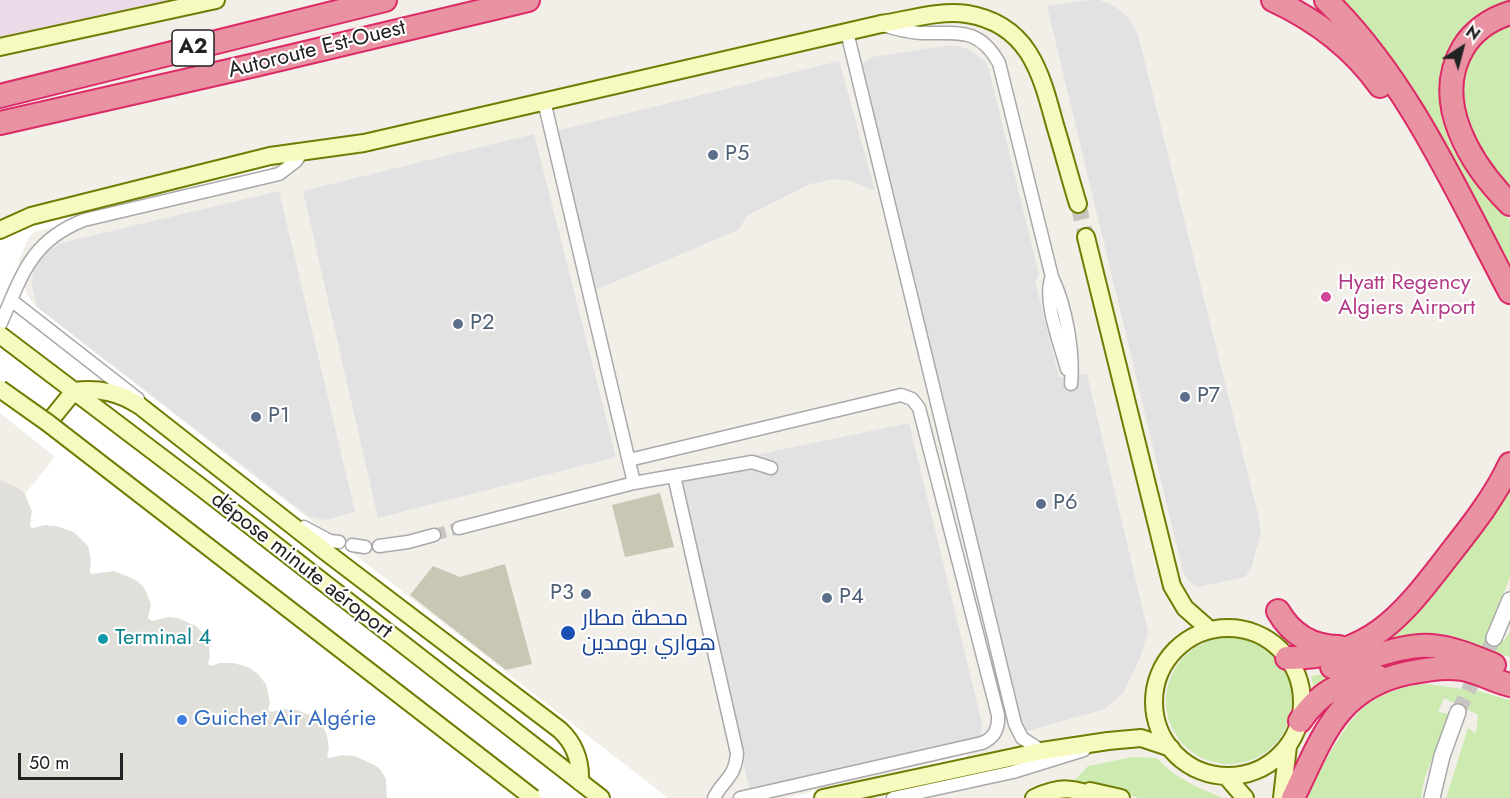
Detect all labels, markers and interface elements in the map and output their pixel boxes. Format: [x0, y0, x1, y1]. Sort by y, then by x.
street label: Autoroute Est-Ouest [225, 15, 409, 85]
north arrow [1432, 18, 1492, 78]
text: N [1461, 20, 1485, 46]
road number: A2 [172, 30, 214, 66]
place label: P5 [725, 142, 749, 168]
marker: P5 [706, 148, 720, 162]
place label: Hyatt Regency Algiers Airport [1338, 271, 1475, 322]
marker: Hyatt Regency Algiers Airport [1319, 290, 1333, 304]
place label: P2 [470, 311, 495, 337]
marker: P2 [451, 317, 465, 331]
place label: P7 [1197, 384, 1220, 410]
marker: P7 [1178, 390, 1192, 404]
place label: P1 [268, 404, 290, 430]
marker: P1 [249, 410, 263, 424]
street label: dépose minute aéroport [205, 487, 397, 645]
place label: P6 [1053, 491, 1078, 517]
marker: P6 [1034, 497, 1048, 511]
place label: P3 [550, 581, 574, 607]
place label: P4 [839, 585, 864, 611]
marker: P3 [579, 587, 593, 601]
marker: P4 [820, 591, 834, 605]
place label: محطة مطار هواري بومدين [582, 607, 716, 658]
marker: محطة مطار هواري بومدين [559, 624, 577, 642]
place label: Terminal 4 [115, 626, 211, 652]
marker: Terminal 4 [96, 632, 110, 646]
place label: Guichet Air Algérie [194, 707, 376, 733]
marker: Guichet Air Algérie [175, 713, 189, 727]
scale bar [21, 741, 126, 779]
text: 50 m [29, 750, 69, 776]

